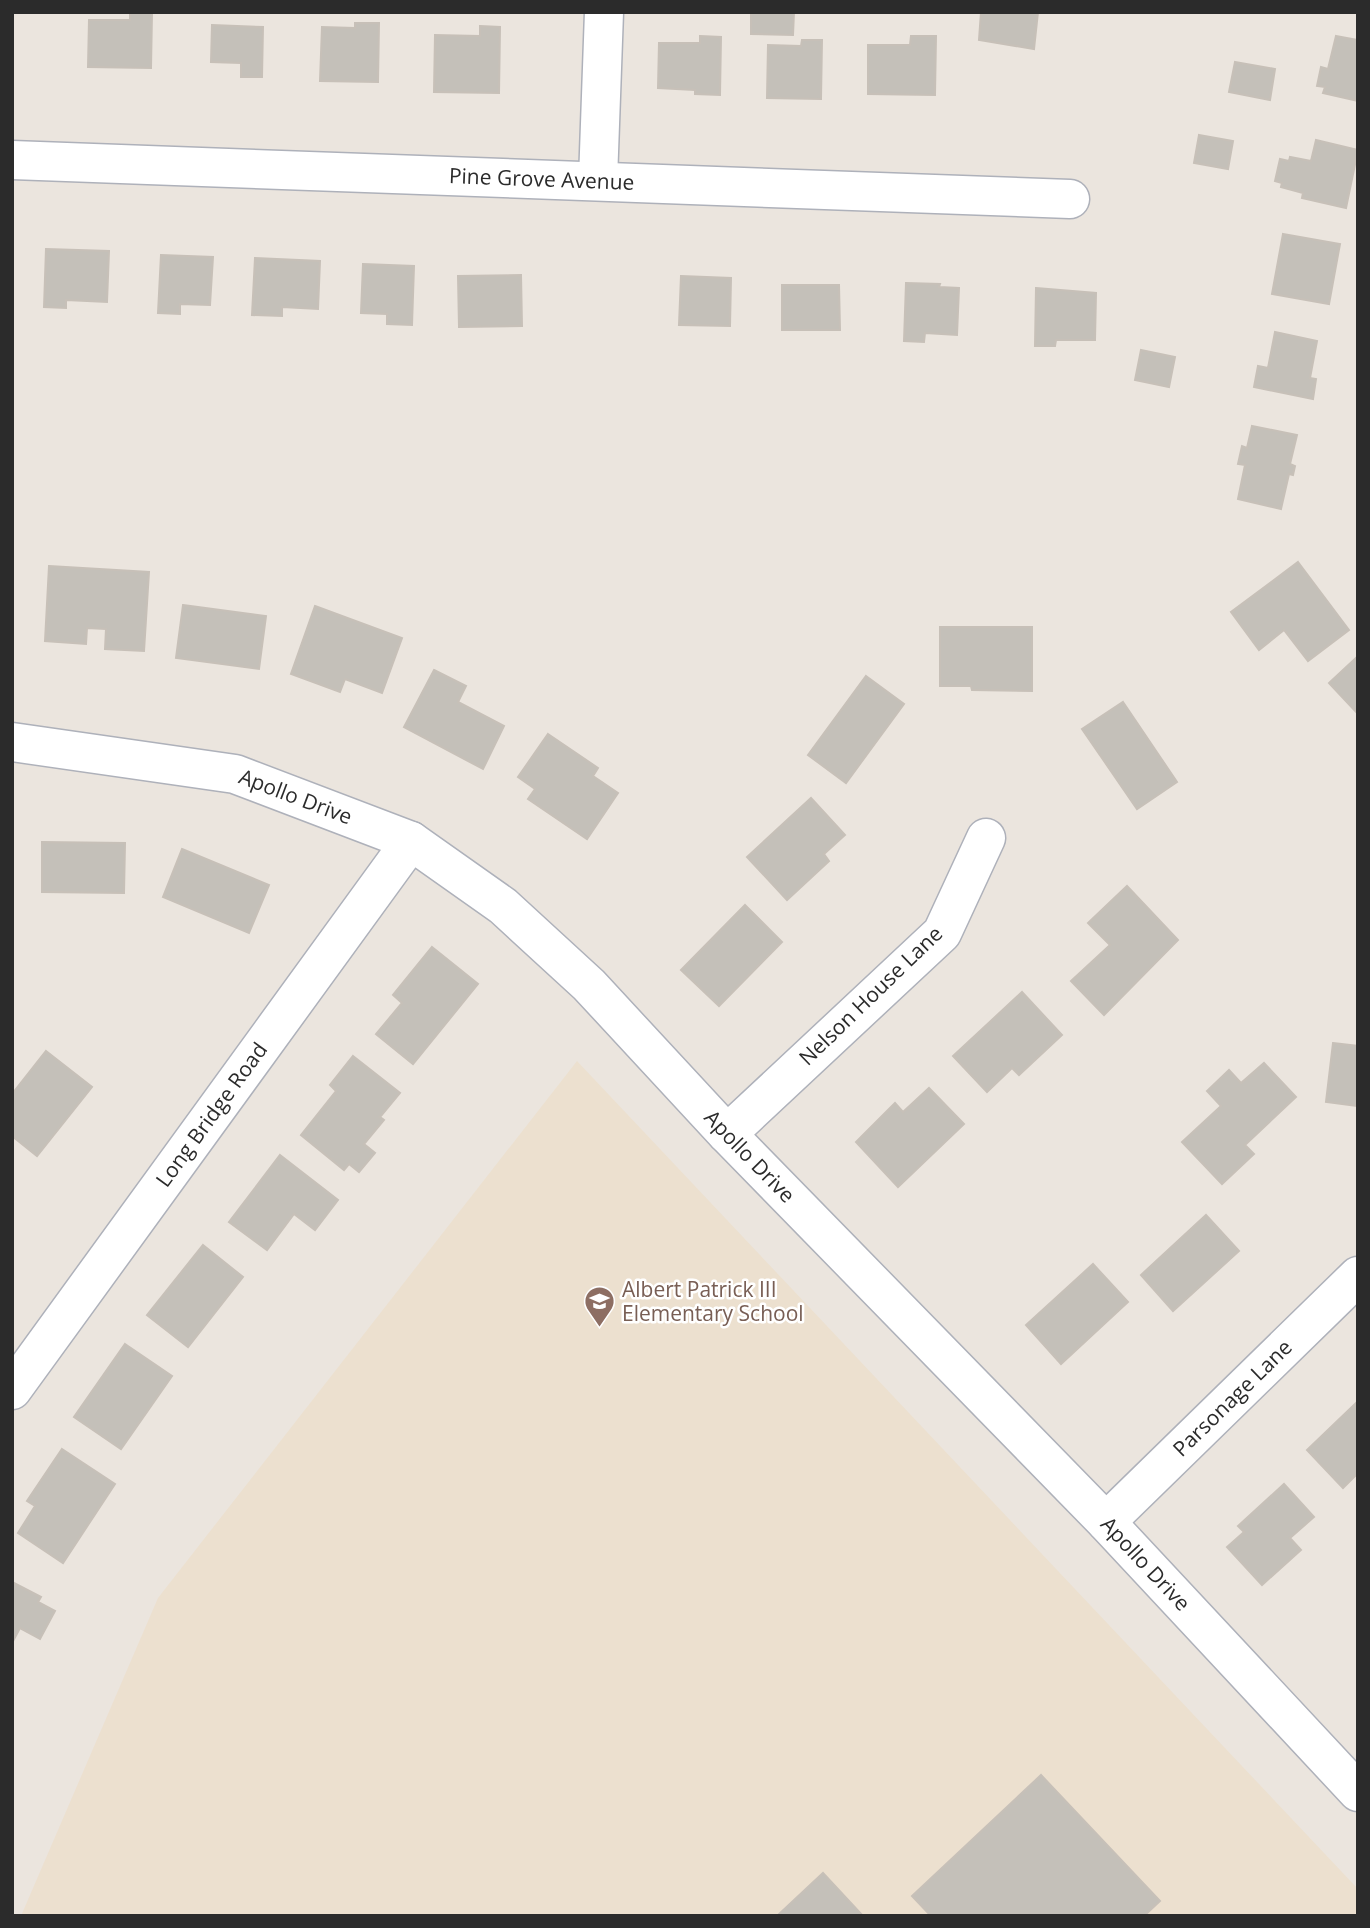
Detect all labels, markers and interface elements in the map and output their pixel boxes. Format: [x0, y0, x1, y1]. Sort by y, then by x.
street label: Pine Grove Avenue [448, 161, 635, 196]
street label: Apollo Drive [235, 762, 356, 830]
street label: Nelson House Lane [792, 919, 948, 1071]
street label: Long Bridge Road [149, 1036, 273, 1192]
street label: Apollo Drive [699, 1104, 802, 1208]
place label: Albert Patrick III Elementary School [622, 1275, 804, 1327]
school or university icon: Albert Patrick III Elementary School [582, 1285, 616, 1329]
street label: Parsonage Lane [1166, 1333, 1298, 1462]
street label: Apollo Drive [1095, 1510, 1197, 1616]

